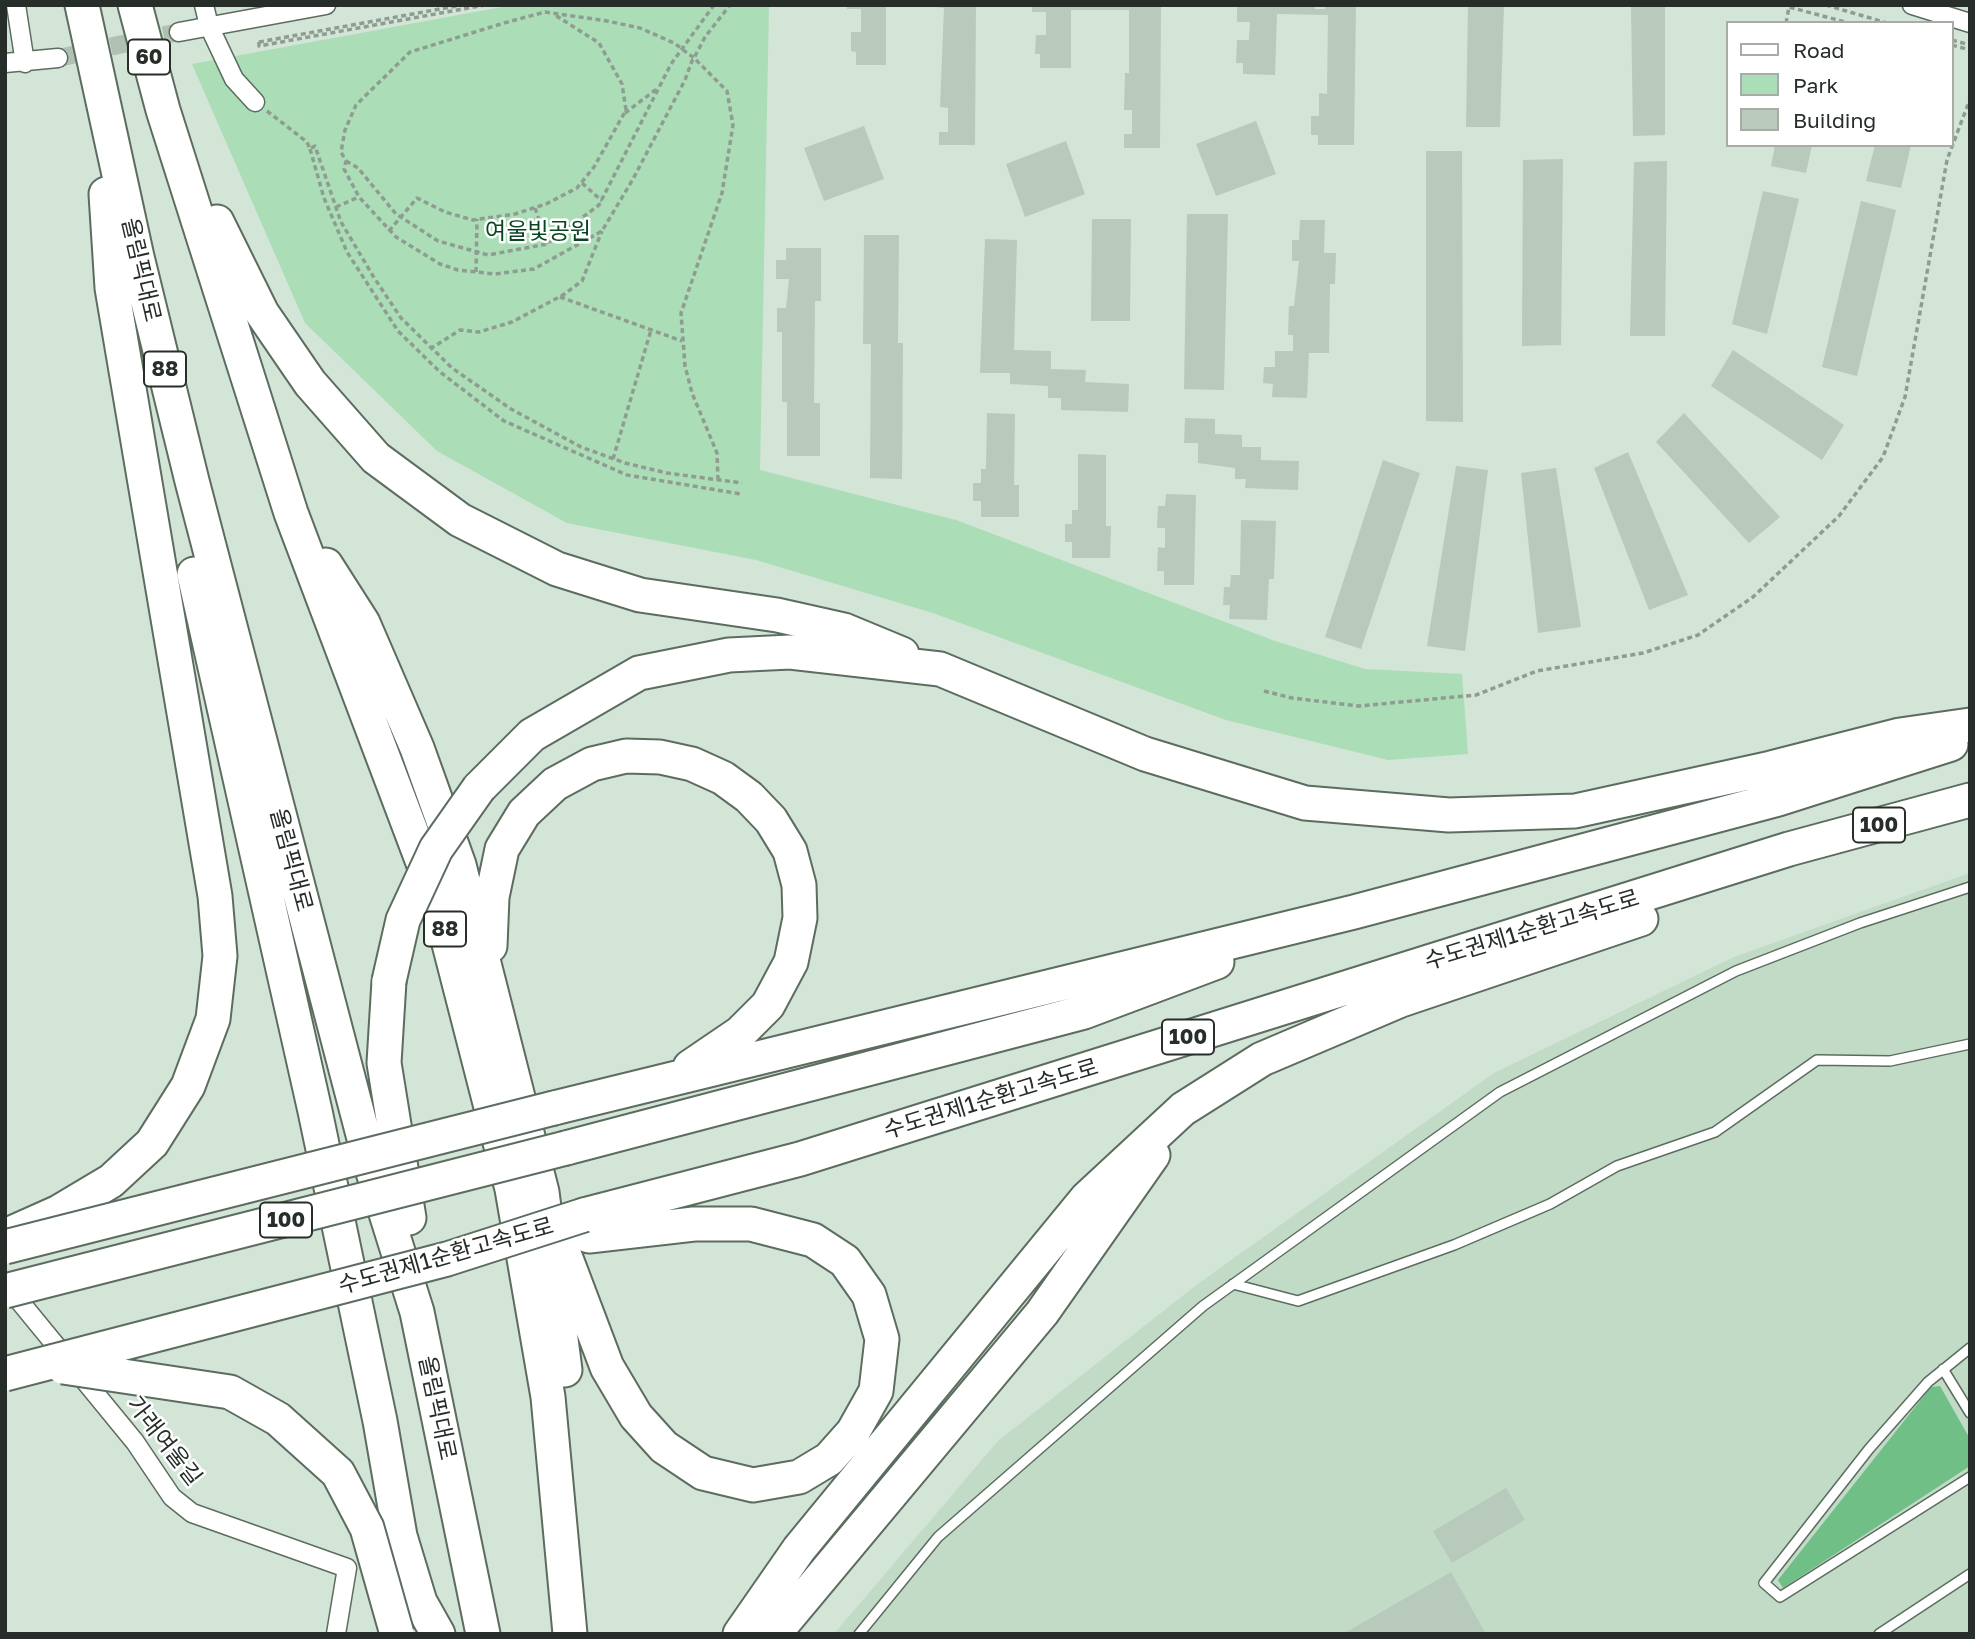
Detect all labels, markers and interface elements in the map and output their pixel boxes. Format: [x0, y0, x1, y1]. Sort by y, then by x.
legend [1727, 21, 1954, 147]
text: Road [1793, 37, 1844, 63]
road number: 60 [128, 40, 170, 74]
text: Park [1793, 72, 1838, 98]
text: Building [1793, 107, 1876, 133]
street label: 올림픽대로 [116, 215, 166, 325]
park label: 여울빛공원 [485, 218, 591, 246]
road number: 88 [144, 352, 186, 386]
street label: 올림픽대로 [264, 805, 318, 915]
road number: 100 [1853, 808, 1905, 842]
street label: 수도권제1순환고속도로 [1421, 884, 1643, 976]
road number: 88 [424, 912, 466, 946]
road number: 100 [1162, 1020, 1214, 1054]
street label: 수도권제1순환고속도로 [880, 1053, 1102, 1145]
road number: 100 [260, 1202, 312, 1238]
street label: 수도권제1순환고속도로 [335, 1212, 557, 1300]
street label: 올림픽대로 [413, 1353, 461, 1463]
street label: 가래여울길 [121, 1391, 207, 1491]

